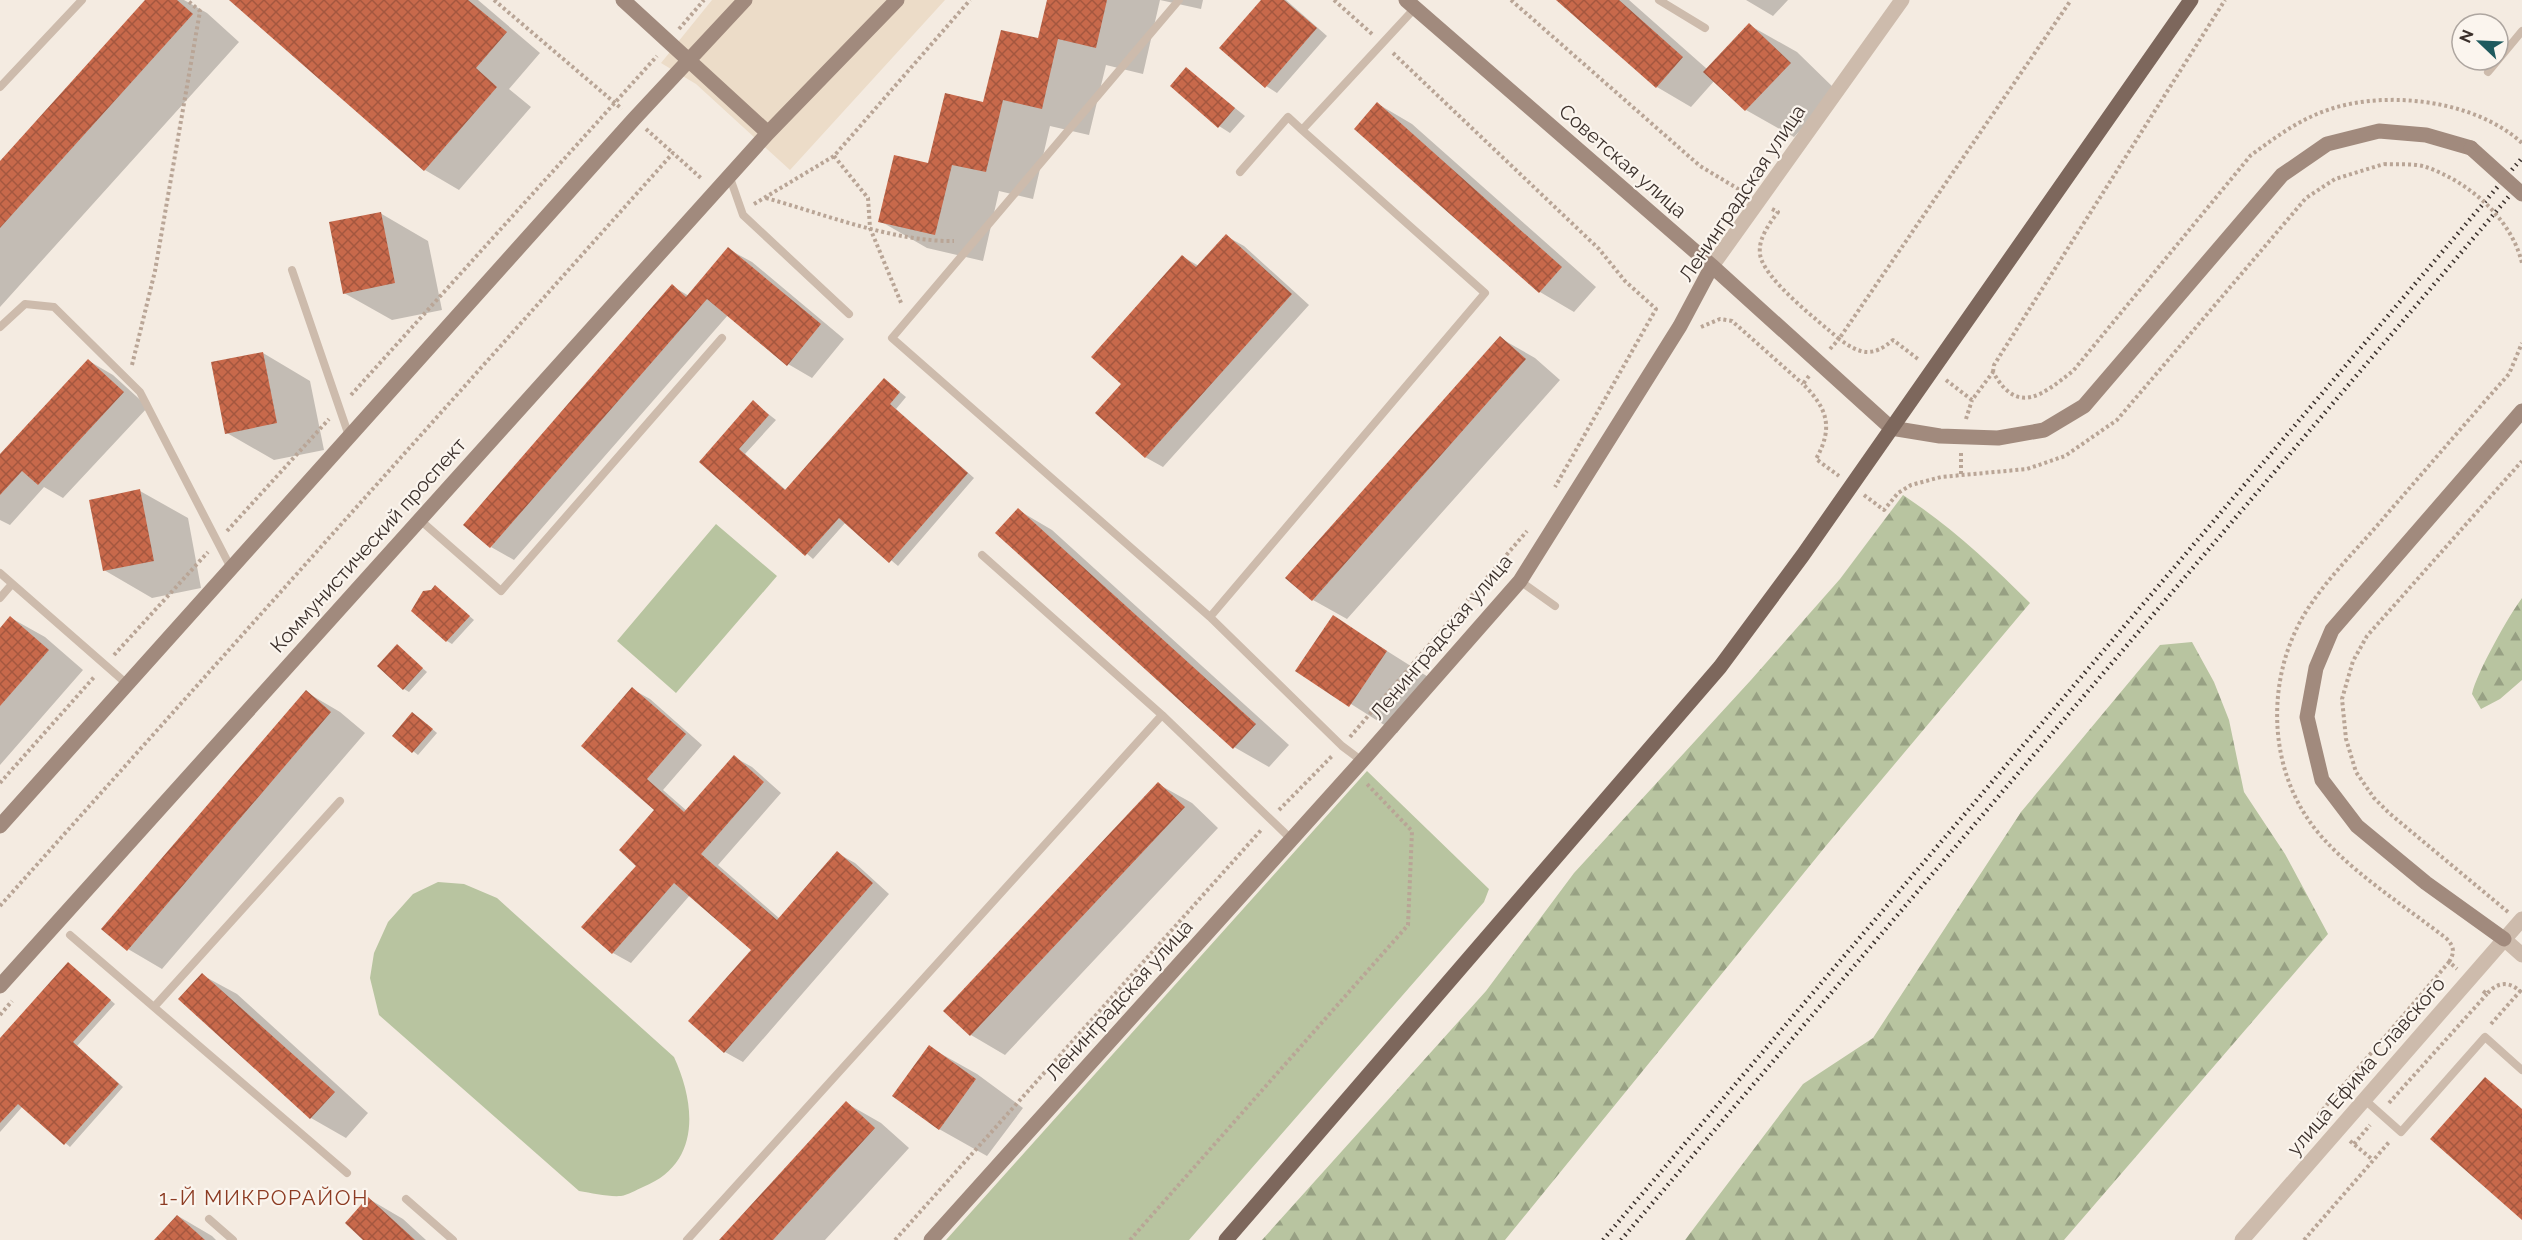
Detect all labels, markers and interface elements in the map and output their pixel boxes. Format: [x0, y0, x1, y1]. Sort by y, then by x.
north arrow [2450, 12, 2510, 72]
text: N [2456, 27, 2478, 46]
street label: Советская улица [1554, 99, 1692, 223]
street label: Ленинградская улица [1674, 100, 1810, 286]
street label: Коммунистический проспект [265, 432, 471, 657]
street label: Ленинградская улица [1365, 550, 1517, 724]
street label: Ленинградская улица [1040, 915, 1198, 1085]
street label: улица Ефима Славского [2282, 972, 2450, 1160]
district label: 1-Й МИКРОРАЙОН [159, 1185, 369, 1210]

